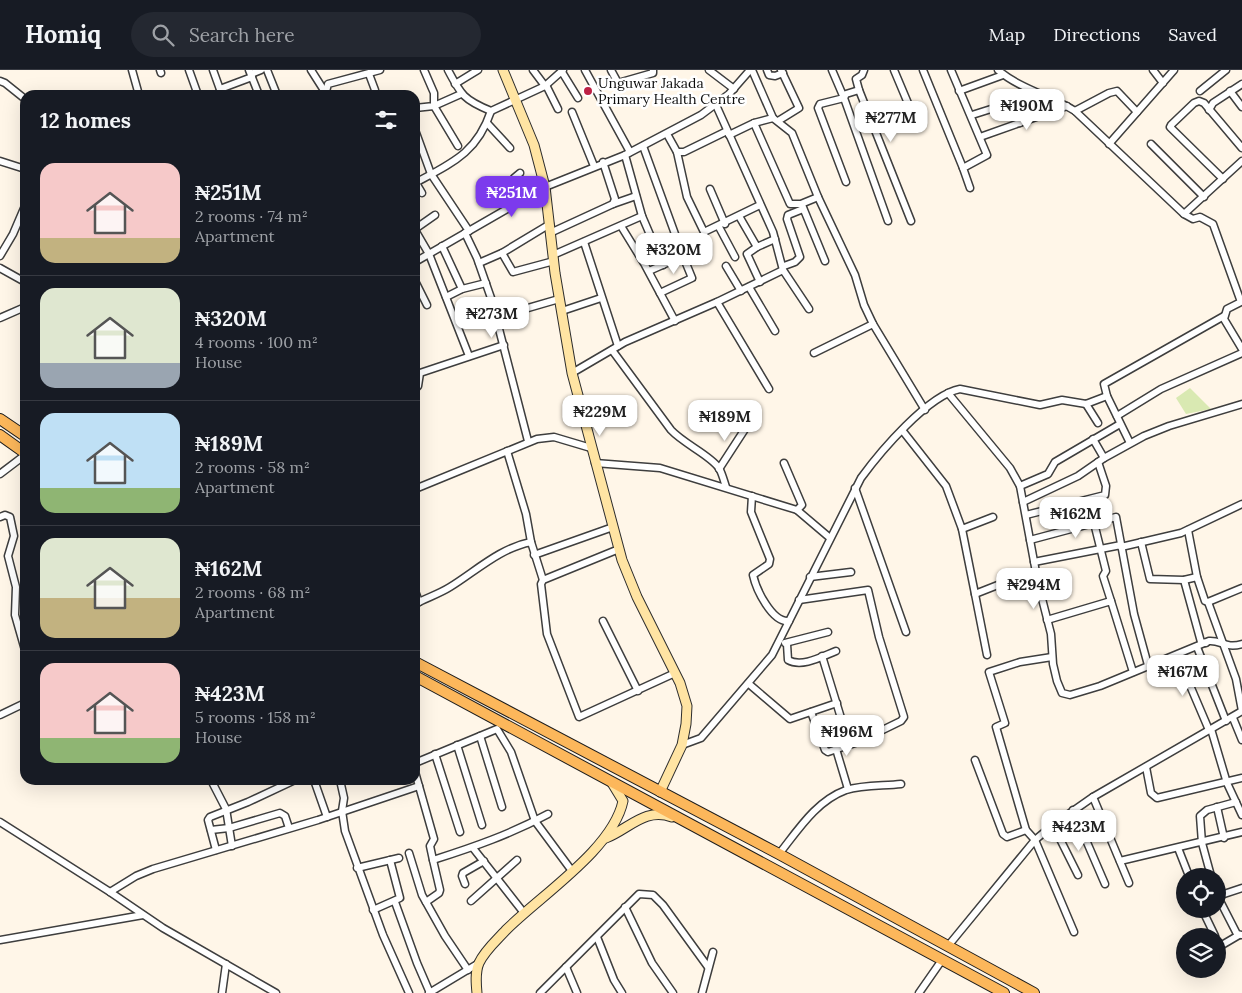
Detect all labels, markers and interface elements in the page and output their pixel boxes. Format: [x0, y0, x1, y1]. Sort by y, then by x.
search box [131, 12, 481, 57]
text: Homiq [25, 19, 101, 50]
icon: search [149, 21, 177, 49]
text: Search here [189, 23, 295, 47]
text: Map [989, 23, 1025, 46]
text: Directions [1053, 23, 1140, 46]
text: Saved [1168, 23, 1217, 46]
place label: Unguwar Jakada Primary Health Centre [598, 74, 745, 108]
marker: Unguwar Jakada Primary Health Centre [582, 85, 594, 97]
pin: ₦190M [992, 88, 1062, 131]
text: ₦190M [1001, 95, 1054, 115]
pin: ₦277M [856, 100, 926, 143]
icon: filters [372, 106, 400, 134]
text: 12 homes [40, 107, 131, 134]
text: ₦277M [866, 107, 916, 127]
pin: ₦251M [477, 176, 547, 218]
text: ₦251M [195, 179, 262, 206]
text: ₦251M [487, 182, 537, 202]
icon: home [80, 183, 140, 243]
text: 2 rooms · 74 m² [195, 206, 308, 226]
text: Apartment [195, 226, 275, 246]
pin: ₦320M [639, 232, 709, 275]
text: ₦320M [647, 239, 701, 259]
pin: ₦273M [457, 296, 527, 339]
text: ₦273M [466, 303, 518, 323]
text: ₦320M [195, 305, 267, 332]
icon: home [80, 308, 140, 368]
text: 4 rooms · 100 m² [195, 332, 318, 352]
text: House [195, 352, 242, 372]
pin: ₦229M [565, 394, 635, 437]
pin: ₦189M [690, 400, 760, 442]
text: ₦229M [573, 401, 627, 421]
text: ₦189M [699, 406, 751, 426]
text: ₦189M [195, 430, 263, 457]
icon: home [80, 433, 140, 493]
text: 2 rooms · 58 m² [195, 457, 310, 477]
text: Apartment [195, 477, 275, 497]
pin: ₦162M [1041, 496, 1111, 539]
text: ₦162M [1050, 503, 1102, 523]
text: ₦162M [195, 555, 262, 582]
icon: home [80, 558, 140, 618]
pin: ₦294M [999, 568, 1069, 610]
text: ₦294M [1007, 574, 1061, 594]
text: 2 rooms · 68 m² [195, 582, 310, 602]
text: Apartment [195, 602, 275, 622]
pin: ₦167M [1148, 654, 1218, 697]
text: ₦167M [1158, 661, 1208, 681]
text: ₦423M [195, 680, 265, 707]
icon: home [80, 683, 140, 743]
text: 5 rooms · 158 m² [195, 707, 316, 727]
pin: ₦196M [812, 714, 882, 757]
text: ₦196M [821, 721, 873, 741]
text: House [195, 727, 242, 747]
pin: ₦423M [1044, 810, 1114, 852]
text: ₦423M [1052, 816, 1106, 836]
map controls [1176, 868, 1226, 978]
button: locate [1176, 868, 1226, 918]
button: layers [1176, 928, 1226, 978]

